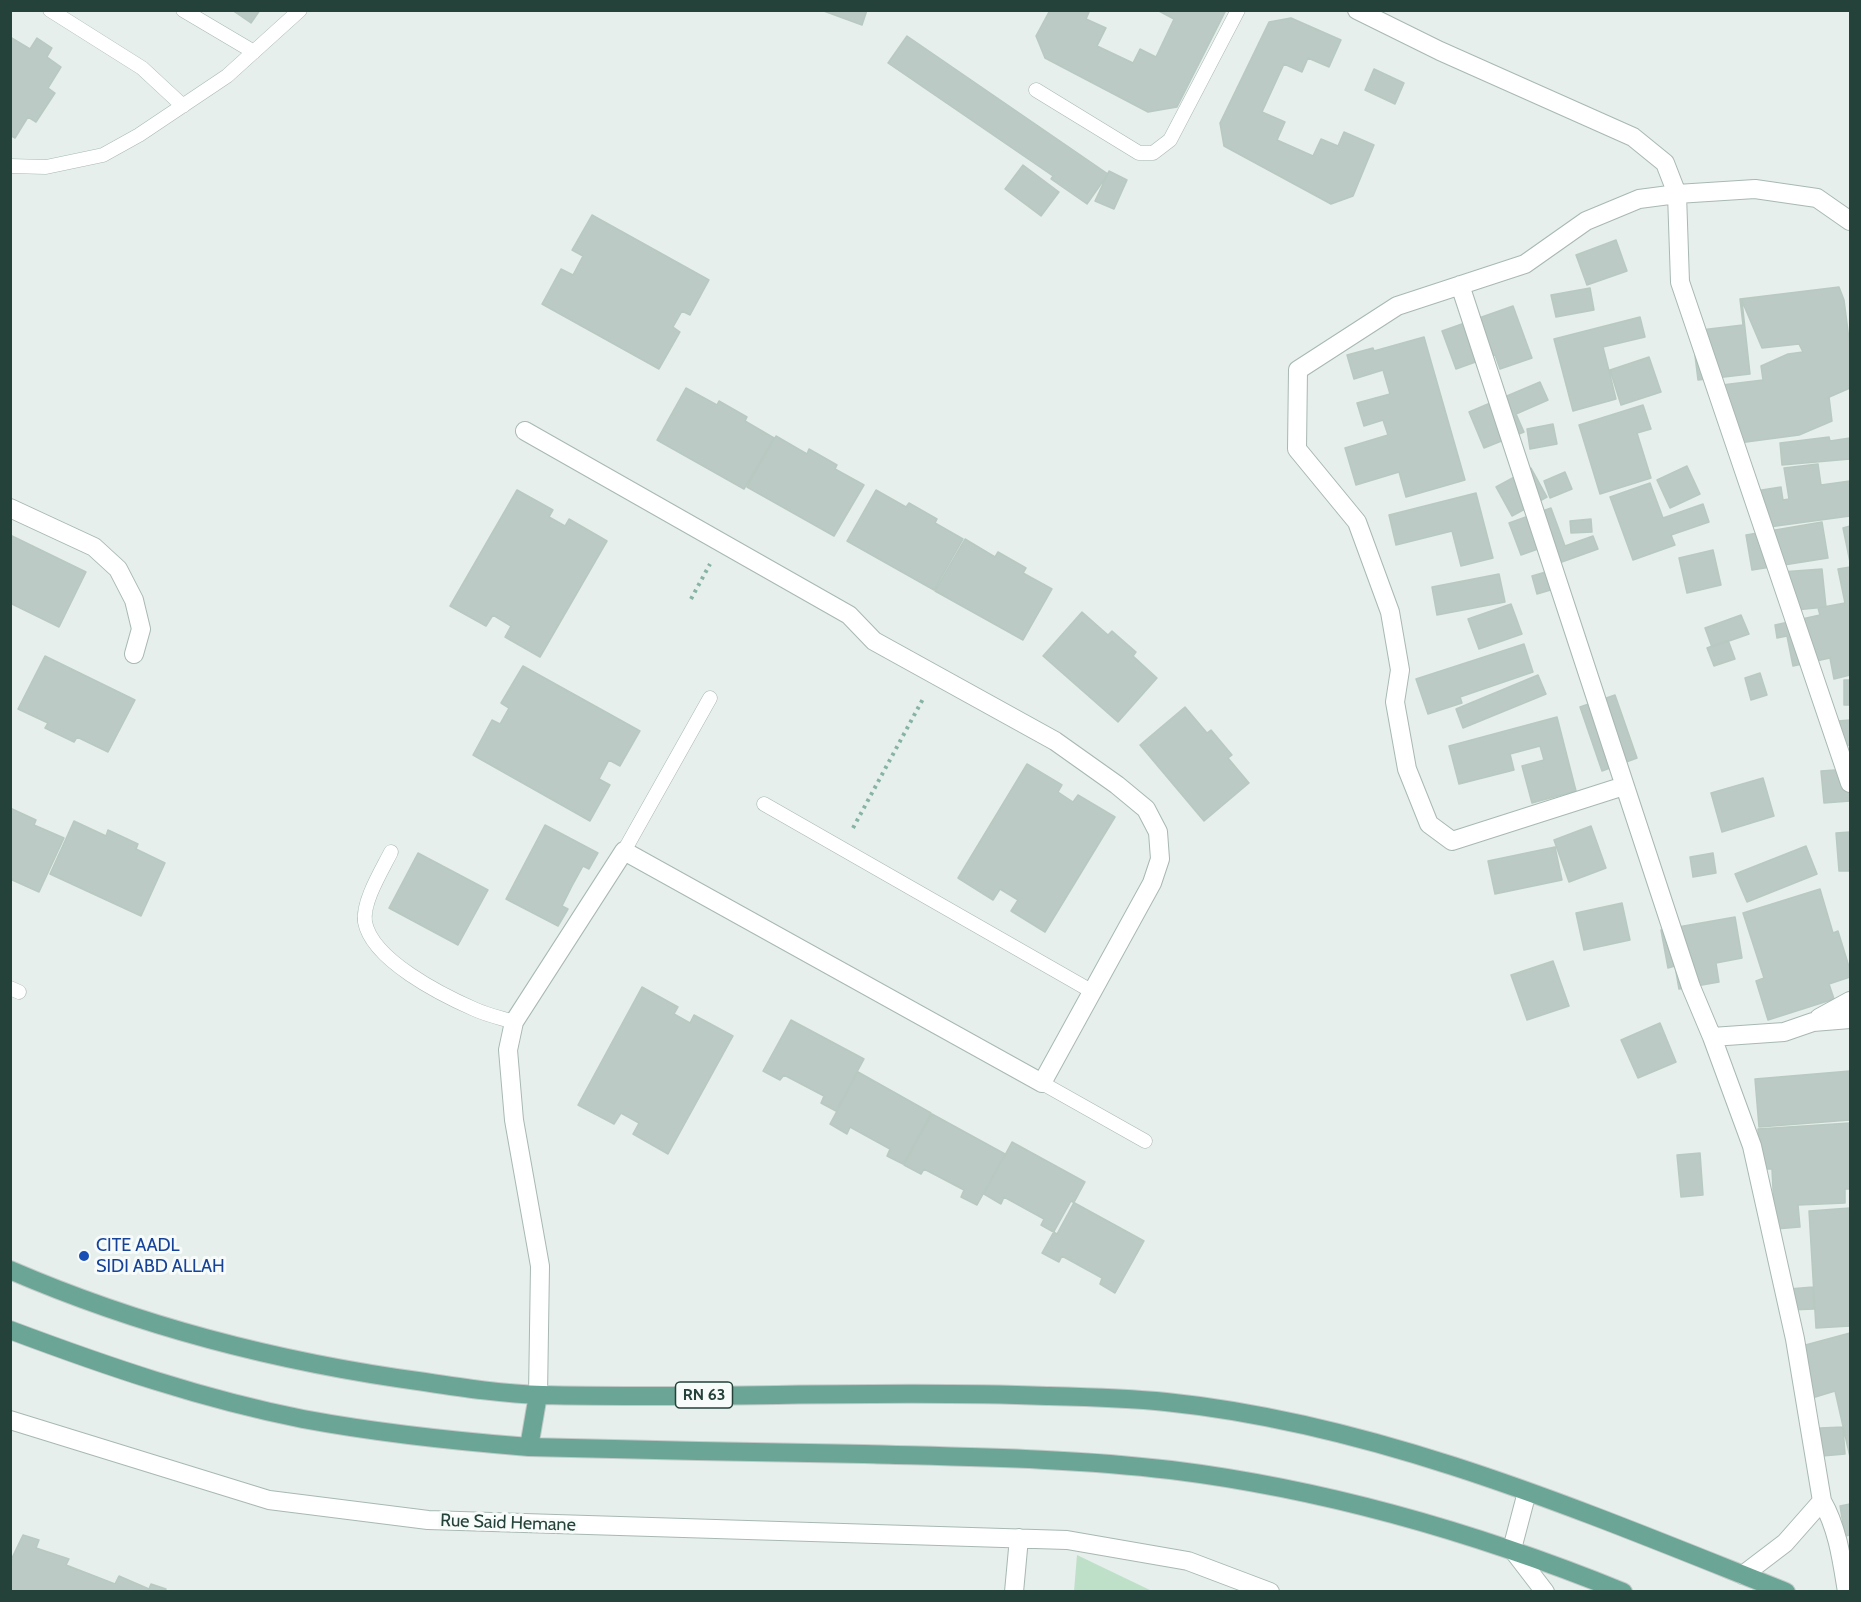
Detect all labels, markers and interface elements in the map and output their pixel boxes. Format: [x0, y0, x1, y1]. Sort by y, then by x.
place label: CITE AADL SIDI ABD ALLAH [96, 1235, 225, 1278]
marker: CITE AADL SIDI ABD ALLAH [77, 1249, 91, 1263]
road number: RN 63 [676, 1382, 732, 1408]
street label: Rue Said Hemane [440, 1510, 576, 1536]

